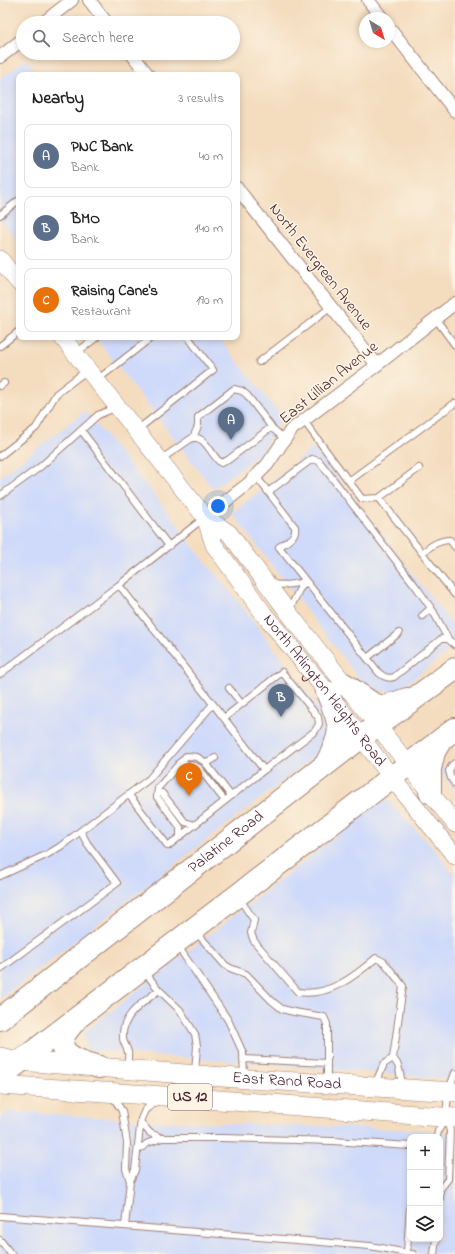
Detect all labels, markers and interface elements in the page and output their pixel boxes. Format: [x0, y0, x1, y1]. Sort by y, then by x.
north arrow [359, 12, 395, 48]
search box [16, 16, 240, 60]
icon: search [30, 27, 52, 49]
text: Search here [62, 27, 134, 49]
text: Nearby [32, 86, 84, 111]
text: 3 results [178, 89, 224, 108]
text: PNC Bank [71, 136, 133, 158]
text: A [42, 147, 50, 166]
text: 40 m [199, 147, 223, 166]
text: Bank [71, 158, 99, 177]
street label: North Evergreen Avenue [263, 198, 378, 336]
text: BMO [71, 208, 100, 230]
text: B [42, 219, 50, 238]
text: 140 m [195, 219, 223, 238]
text: Bank [71, 230, 99, 249]
text: Raising Cane's [71, 280, 158, 302]
text: C [42, 291, 50, 310]
text: 190 m [196, 291, 223, 310]
text: Restaurant [71, 302, 131, 321]
street label: East Lillian Avenue [274, 335, 384, 430]
pin: A [218, 407, 244, 440]
your location [208, 496, 228, 516]
street label: North Arlington Heights Road [257, 609, 392, 772]
pin: B [268, 684, 294, 717]
pin: C [176, 763, 202, 796]
street label: Palatine Road [183, 805, 269, 880]
street label: East Rand Road [231, 1066, 342, 1097]
road number: US 12 [168, 1084, 212, 1110]
map controls [407, 1134, 443, 1242]
button: + [407, 1134, 443, 1170]
button: − [407, 1170, 443, 1206]
button: layers [407, 1206, 443, 1242]

